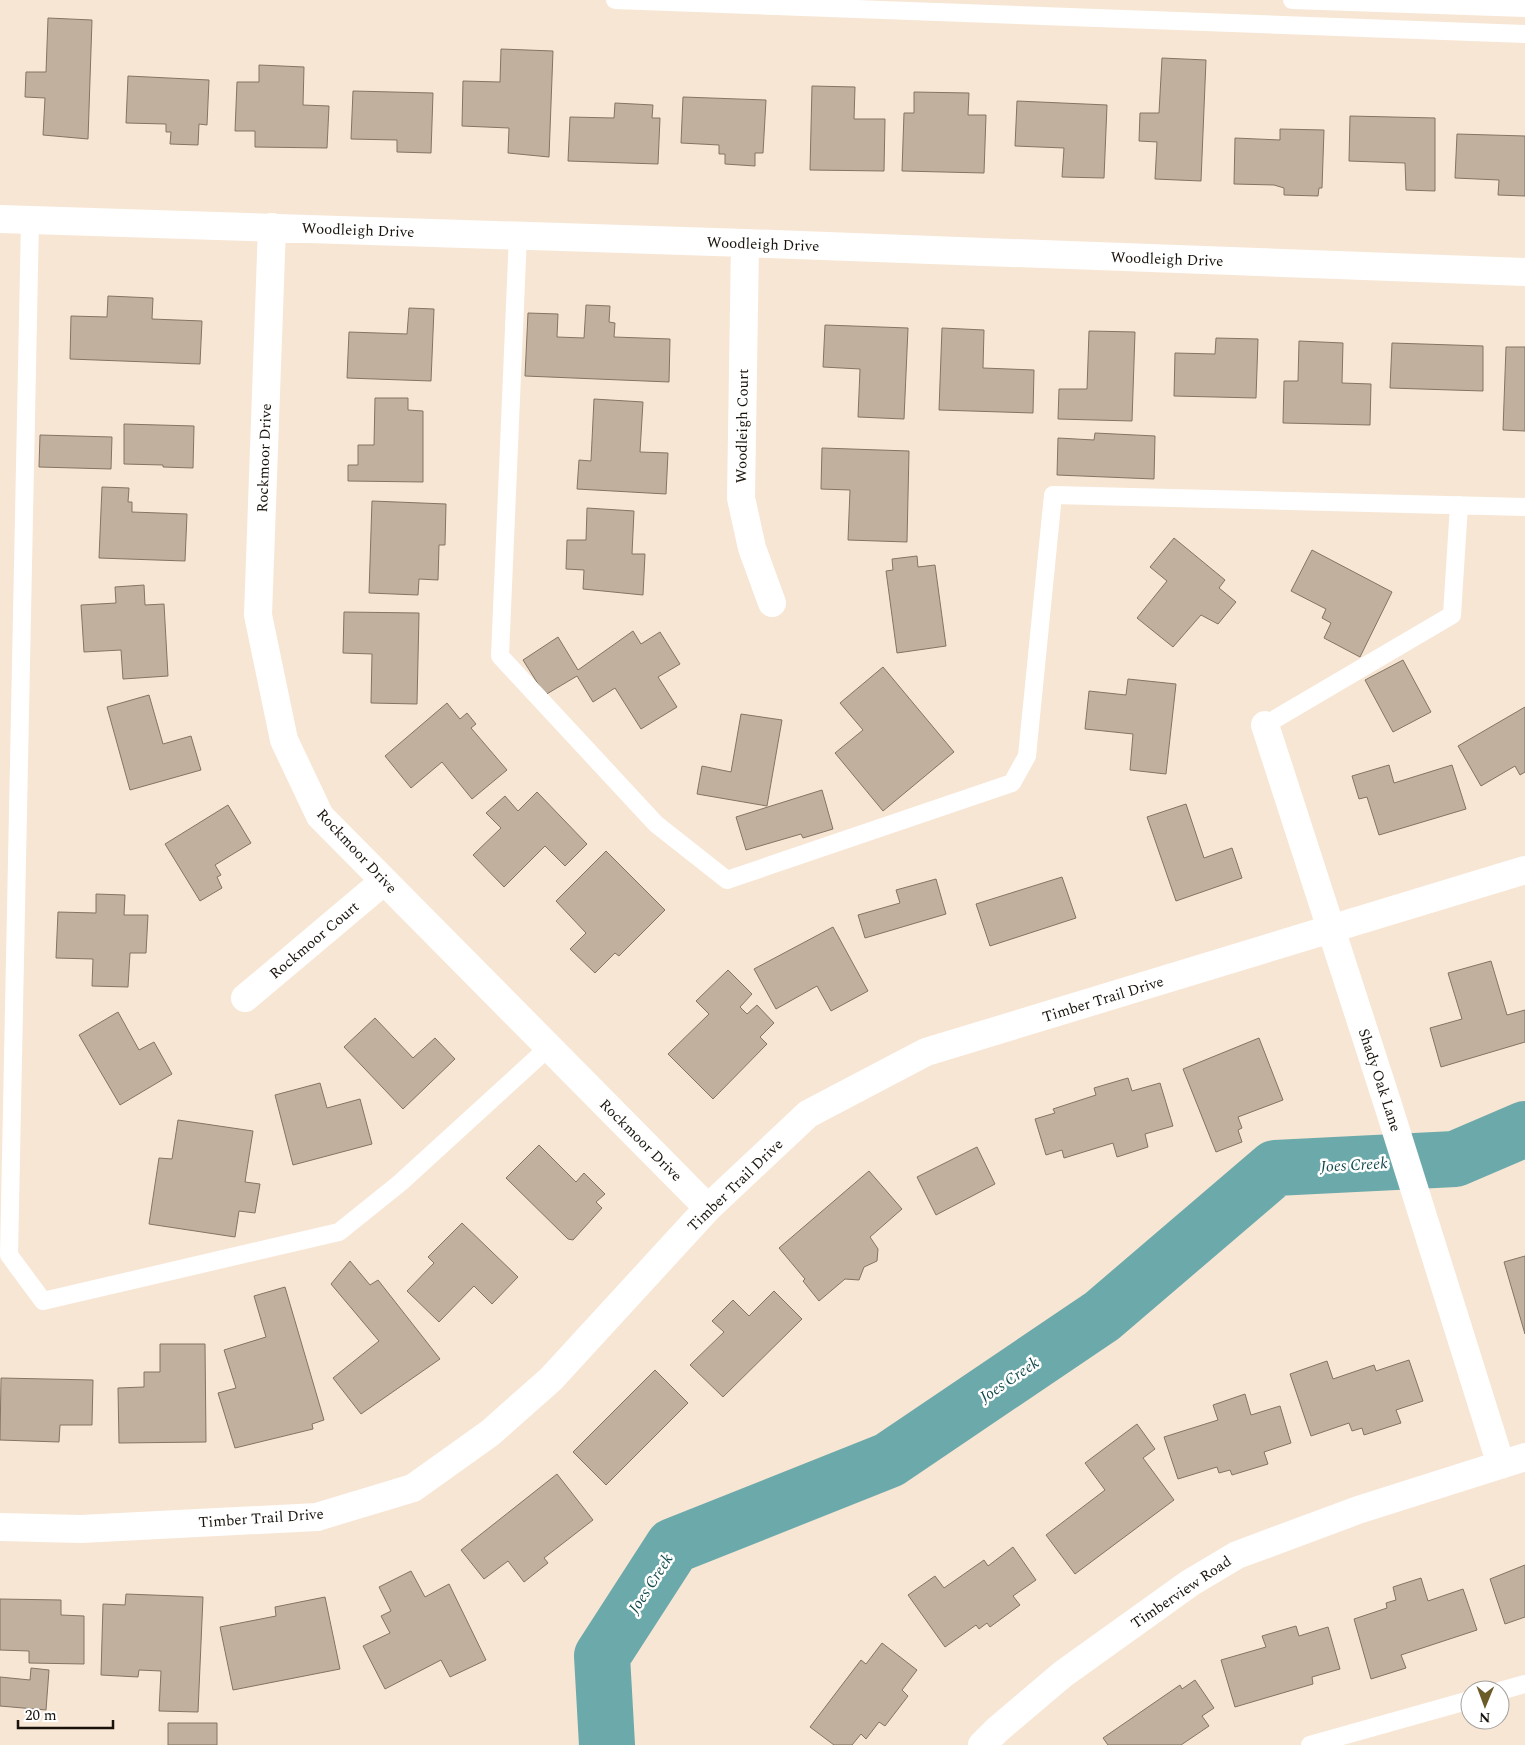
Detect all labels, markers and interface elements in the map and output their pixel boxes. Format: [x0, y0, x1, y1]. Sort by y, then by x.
street label: Woodleigh Drive [301, 217, 415, 244]
street label: Woodleigh Drive [706, 231, 820, 258]
street label: Woodleigh Drive [1110, 246, 1224, 273]
street label: Woodleigh Court [730, 368, 755, 484]
street label: Rockmoor Drive [251, 403, 278, 513]
street label: Rockmoor Drive [311, 804, 402, 899]
street label: Rockmoor Court [264, 896, 364, 985]
street label: Timber Trail Drive [1040, 970, 1167, 1029]
street label: Shady Oak Lane [1352, 1025, 1407, 1135]
street label: Rockmoor Drive [594, 1094, 687, 1187]
street label: Timber Trail Drive [682, 1133, 789, 1237]
water label: Joes Creek [1319, 1151, 1389, 1179]
water label: Joes Creek [974, 1351, 1045, 1409]
street label: Timber Trail Drive [198, 1503, 325, 1534]
water label: Joes Creek [622, 1548, 680, 1619]
street label: Timberview Road [1126, 1550, 1236, 1635]
north arrow [1460, 1680, 1510, 1730]
scale bar [18, 1698, 112, 1730]
text: 20 m [25, 1704, 57, 1727]
text: N [1479, 1707, 1491, 1728]

